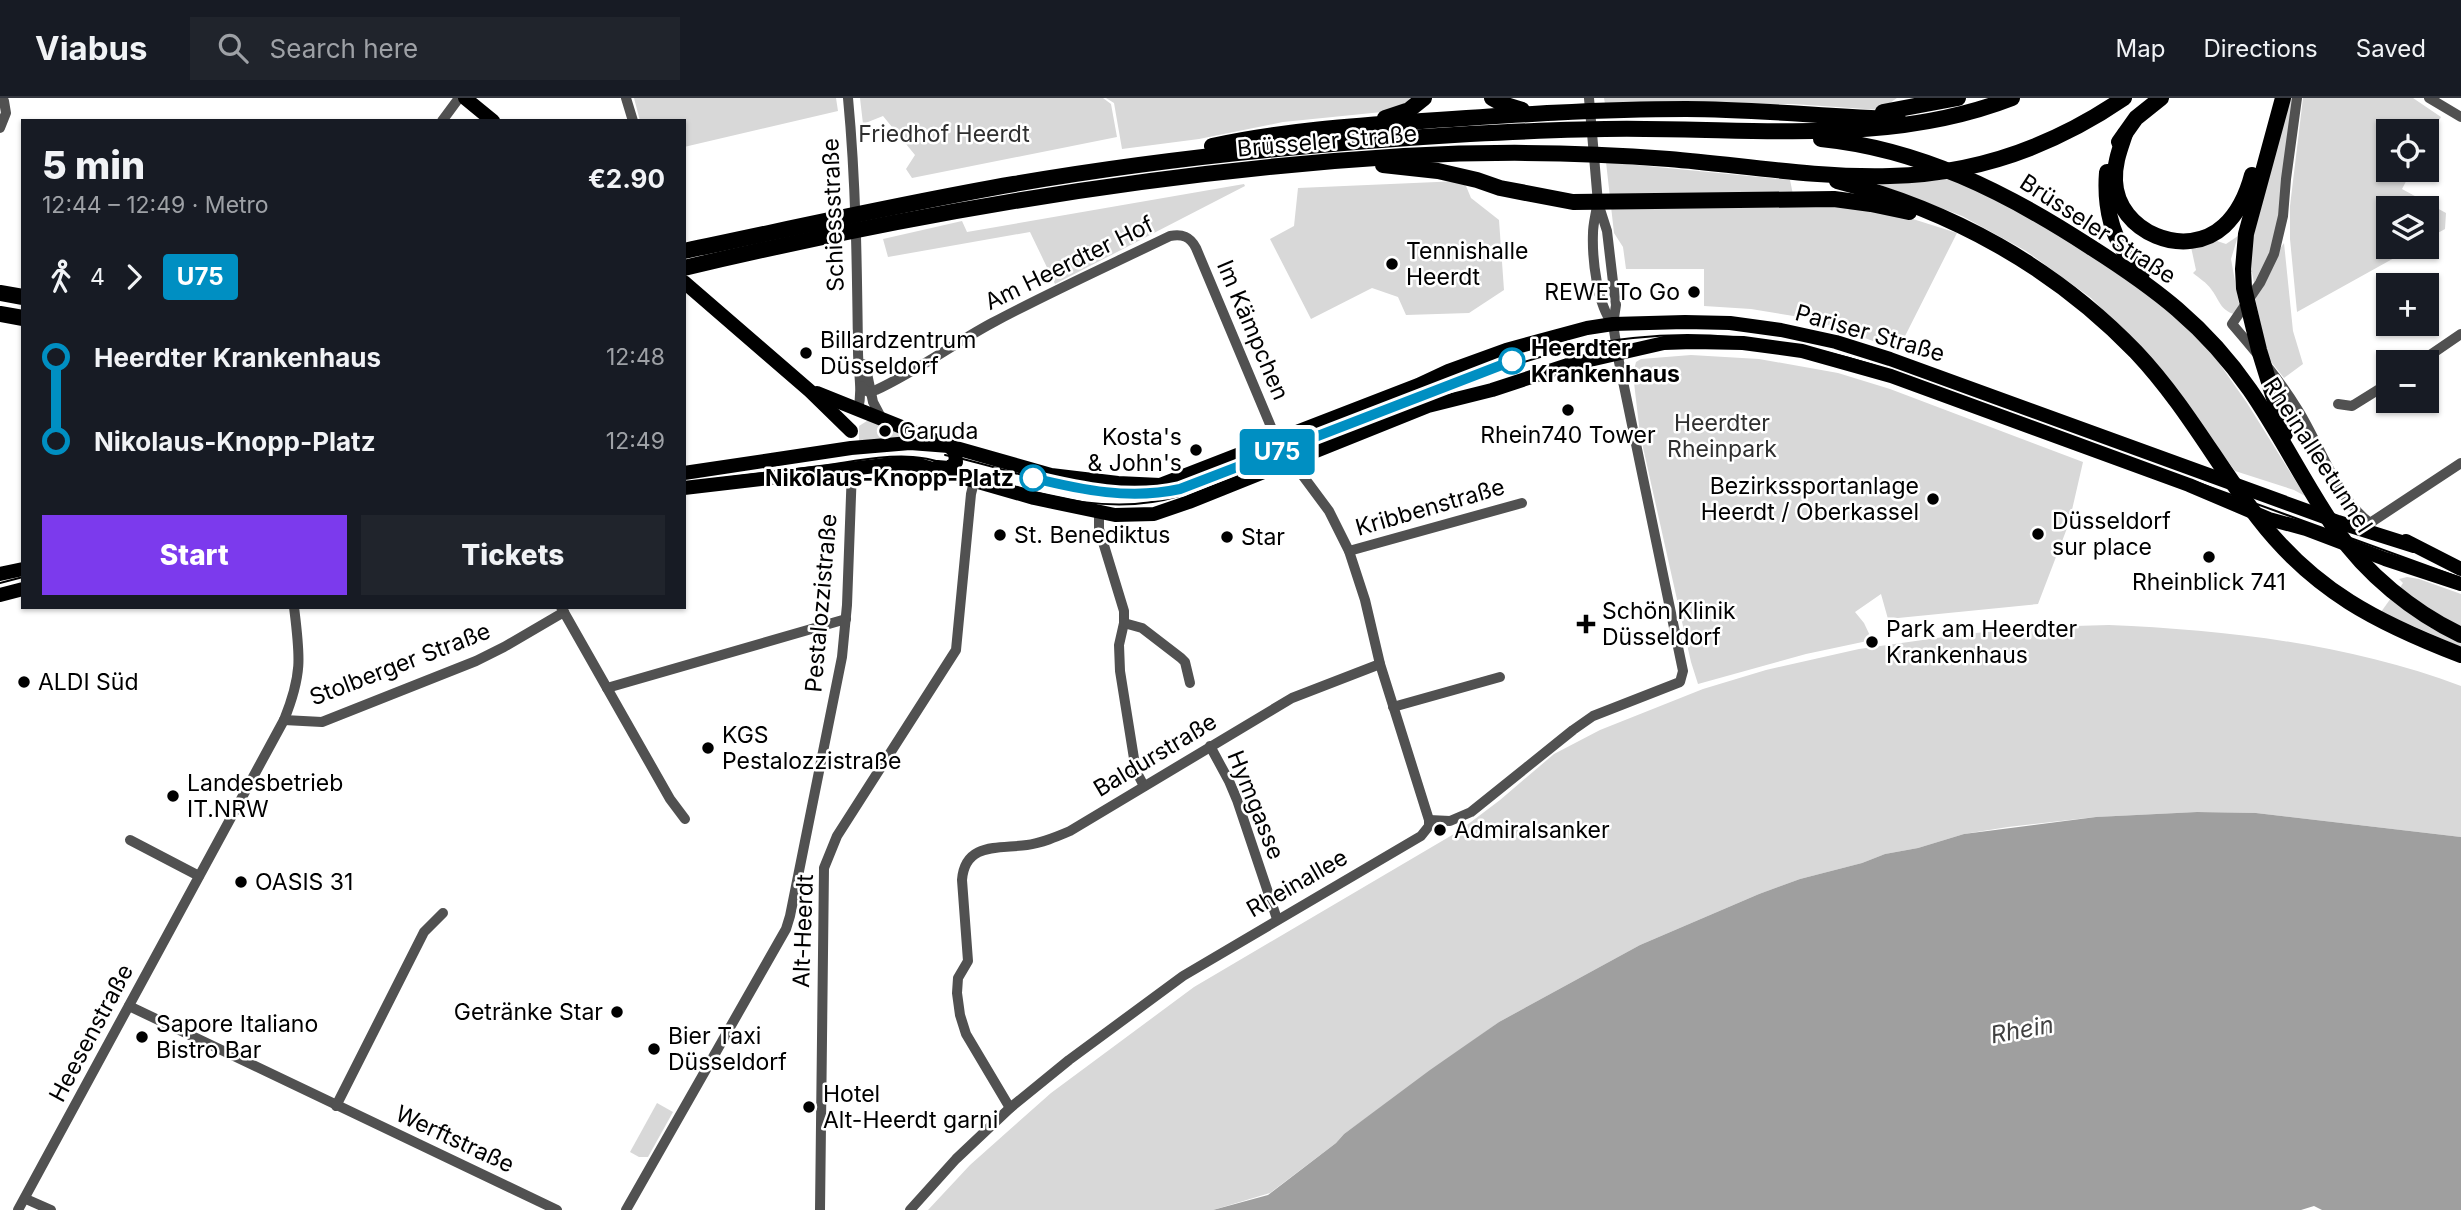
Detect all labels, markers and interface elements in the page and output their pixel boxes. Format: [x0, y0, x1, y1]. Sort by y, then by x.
search box [190, 17, 680, 80]
text: Viabus [35, 28, 148, 68]
icon: search [214, 29, 252, 67]
text: Search here [270, 33, 418, 64]
text: Map [2116, 34, 2165, 63]
text: Directions [2203, 34, 2318, 63]
text: Saved [2356, 34, 2426, 63]
street label: Brüsseler Straße [1236, 119, 1418, 163]
map controls [2376, 119, 2439, 413]
button: locate [2376, 119, 2439, 182]
park label: Friedhof Heerdt [858, 120, 1030, 148]
street label: Schiessstraße [816, 138, 850, 292]
text: 5 min [42, 142, 145, 188]
text: €2.90 [588, 163, 665, 194]
street label: Brüsseler Straße [2015, 168, 2181, 290]
text: 12:44 – 12:49 · Metro [42, 191, 269, 219]
button: layers [2376, 196, 2439, 259]
street label: Am Heerdter Hof [980, 210, 1158, 316]
place label: Tennishalle Heerdt [1406, 237, 1528, 291]
street label: Im Kämpchen [1211, 256, 1295, 404]
marker: Tennishalle Heerdt [1384, 256, 1400, 272]
icon: walk [42, 258, 80, 296]
icon: forward [115, 258, 153, 296]
text: U75 [177, 262, 224, 291]
text: 4 [90, 263, 105, 291]
button: + [2376, 273, 2439, 336]
place label: REWE To Go [1544, 278, 1680, 306]
marker: REWE To Go [1686, 284, 1702, 300]
street label: Pariser Straße [1792, 298, 1948, 368]
place label: Billardzentrum Düsseldorf [820, 326, 976, 380]
place label: Heerdter Krankenhaus [1531, 334, 1680, 388]
text: Heerdter Krankenhaus [94, 342, 381, 373]
text: 12:48 [606, 343, 665, 371]
marker: Billardzentrum Düsseldorf [798, 345, 814, 361]
marker: Heerdter Krankenhaus [1499, 348, 1525, 374]
button: − [2376, 350, 2439, 413]
street label: Rheinalleetunnel [2257, 372, 2379, 538]
marker: Rhein740 Tower [1560, 402, 1576, 418]
park label: Heerdter Rheinpark [1667, 409, 1777, 463]
place label: Garuda [899, 417, 978, 445]
place label: Rhein740 Tower [1480, 421, 1656, 449]
marker: Garuda [877, 423, 893, 439]
place label: Kosta's & John's [1088, 423, 1182, 477]
text: Nikolaus-Knopp-Platz [94, 426, 376, 457]
text: 12:49 [606, 427, 665, 455]
line badge: U75 [1237, 429, 1317, 475]
text: U75 [1254, 437, 1300, 466]
marker: Kosta's & John's [1188, 442, 1204, 458]
place label: Nikolaus-Knopp-Platz [765, 464, 1014, 492]
marker: Nikolaus-Knopp-Platz [1020, 465, 1046, 491]
street label: Kribbenstraße [1352, 472, 1508, 542]
place label: Bezirkssportanlage Heerdt / Oberkassel [1701, 472, 1919, 526]
marker: Bezirkssportanlage Heerdt / Oberkassel [1925, 491, 1941, 507]
place label: Düsseldorf sur place [2052, 507, 2171, 561]
street label: Pestalozzistraße [799, 512, 843, 694]
button: Start [42, 515, 347, 595]
button: Tickets [361, 515, 665, 595]
place label: St. Benediktus [1014, 521, 1170, 549]
place label: Star [1241, 523, 1285, 551]
marker: Düsseldorf sur place [2030, 526, 2046, 542]
marker: St. Benediktus [992, 527, 1008, 543]
marker: Star [1219, 529, 1235, 545]
marker: Rheinblick 741 [2201, 549, 2217, 565]
place label: Rheinblick 741 [2132, 568, 2286, 596]
place label: Schön Klinik Düsseldorf [1602, 597, 1736, 651]
marker: Schön Klinik Düsseldorf [1576, 614, 1596, 634]
place label: Park am Heerdter Krankenhaus [1886, 615, 2078, 669]
street label: Stolberger Straße [306, 617, 494, 711]
marker: Park am Heerdter Krankenhaus [1864, 634, 1880, 650]
place label: ALDI Süd [38, 668, 139, 696]
marker: ALDI Süd [16, 674, 32, 690]
street label: Baldurstraße [1088, 707, 1222, 803]
place label: KGS Pestalozzistraße [722, 721, 902, 775]
marker: KGS Pestalozzistraße [700, 740, 716, 756]
street label: Hymgasse [1221, 746, 1291, 864]
place label: Landesbetrieb IT.NRW [187, 769, 343, 823]
marker: Landesbetrieb IT.NRW [165, 788, 181, 804]
place label: Admiralsanker [1454, 816, 1610, 844]
marker: Admiralsanker [1432, 822, 1448, 838]
street label: Rheinallee [1242, 843, 1352, 923]
place label: OASIS 31 [255, 868, 353, 896]
street label: Alt-Heerdt [787, 873, 819, 988]
marker: OASIS 31 [233, 874, 249, 890]
street label: Heesenstraße [43, 959, 139, 1107]
place label: Getränke Star [454, 998, 603, 1026]
marker: Getränke Star [609, 1004, 625, 1020]
place label: Sapore Italiano Bistro Bar [156, 1010, 318, 1064]
water label: Rhein [1988, 1010, 2056, 1049]
place label: Bier Taxi Düsseldorf [668, 1022, 787, 1076]
marker: Sapore Italiano Bistro Bar [134, 1029, 150, 1045]
marker: Bier Taxi Düsseldorf [646, 1041, 662, 1057]
place label: Hotel Alt-Heerdt garni [823, 1080, 998, 1134]
street label: Werftstraße [391, 1099, 519, 1179]
marker: Hotel Alt-Heerdt garni [801, 1099, 817, 1115]

